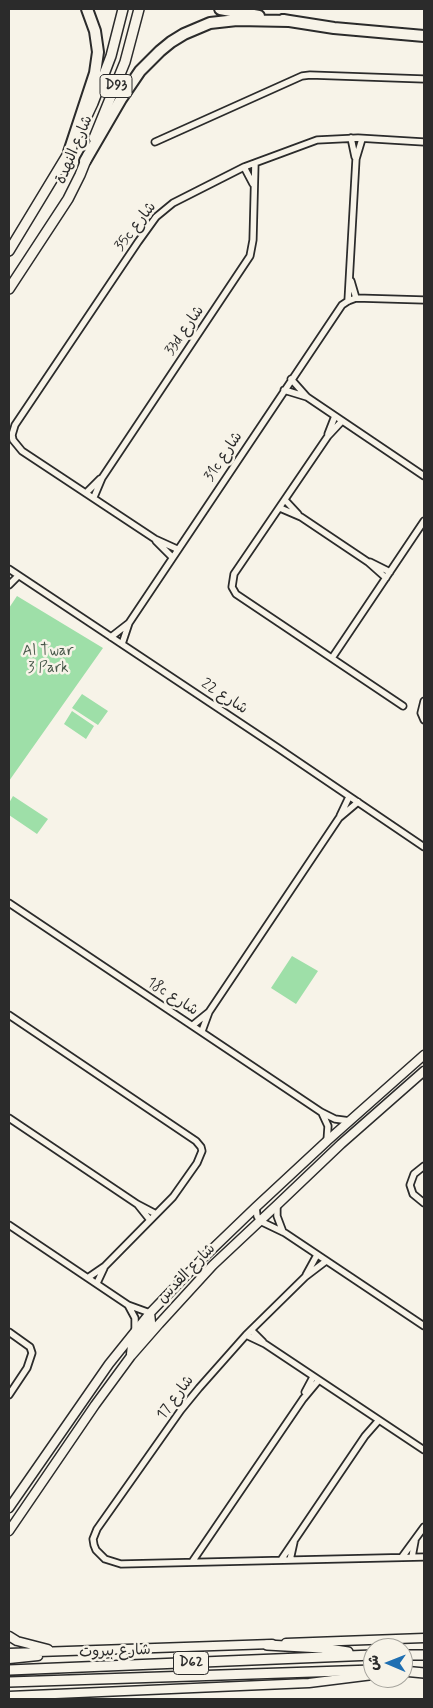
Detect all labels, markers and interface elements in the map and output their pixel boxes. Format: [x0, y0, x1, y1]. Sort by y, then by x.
road number: D93 [100, 74, 132, 98]
street label: شارع النهدة [53, 113, 97, 187]
street label: 35c شارع [111, 199, 161, 255]
street label: 33d شارع [161, 303, 209, 359]
street label: 31c شارع [201, 429, 247, 485]
park label: Al Twar 3 Park [23, 643, 73, 678]
street label: شارع 22 [197, 675, 251, 719]
street label: 18c شارع [143, 974, 201, 1020]
street label: شارع القدس [154, 1241, 220, 1307]
street label: شارع 17 [154, 1372, 198, 1424]
north arrow [363, 1638, 413, 1688]
street label: شارع بيروت [79, 1642, 151, 1662]
road number: D62 [174, 1652, 208, 1675]
text: ش [365, 1655, 383, 1671]

